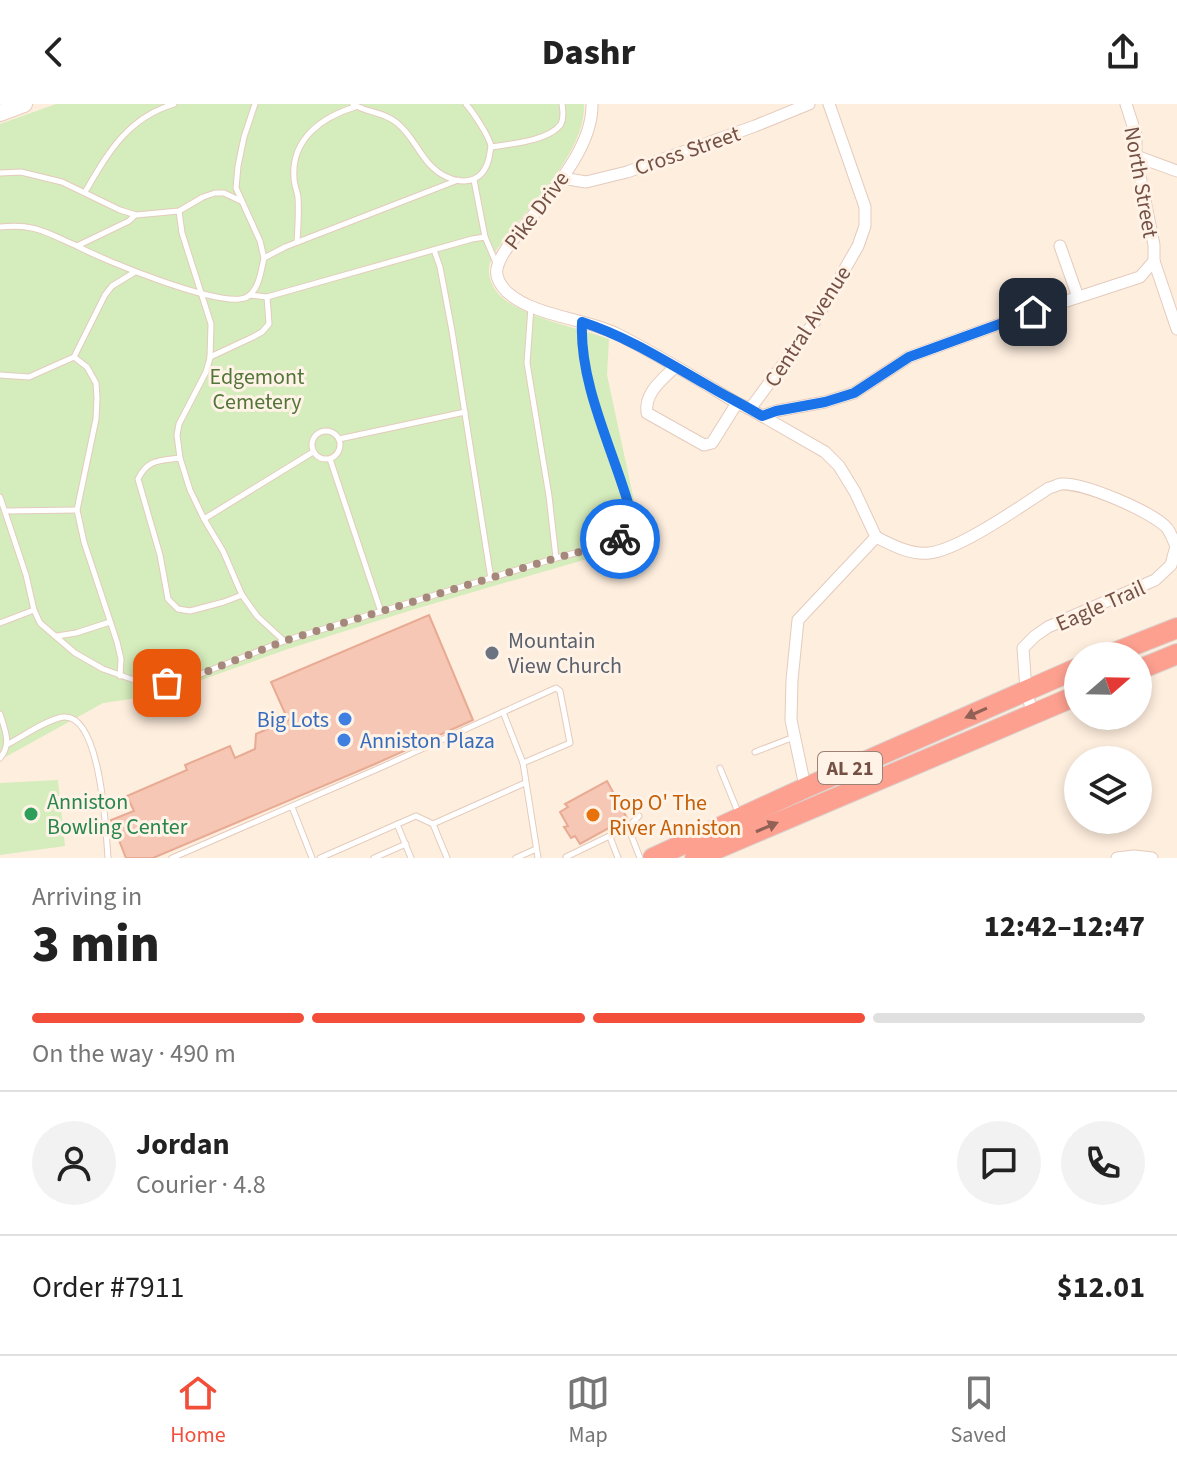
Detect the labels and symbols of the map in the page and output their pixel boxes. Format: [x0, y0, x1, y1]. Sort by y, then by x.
street label: Cross Street [630, 118, 745, 184]
street label: North Street [1115, 124, 1167, 241]
street label: Pike Drive [497, 164, 577, 257]
street label: Central Avenue [757, 259, 859, 394]
pin [999, 278, 1067, 346]
park label: Edgemont Cemetery [210, 361, 305, 418]
courier [580, 499, 660, 579]
street label: Eagle Trail [1051, 572, 1150, 640]
place label: Mountain View Church [508, 625, 622, 682]
north arrow [1064, 642, 1152, 730]
marker: Mountain View Church [483, 644, 501, 662]
pin [133, 649, 201, 717]
place label: Big Lots [257, 704, 329, 736]
one-way arrow [964, 706, 988, 719]
marker: Big Lots [336, 710, 354, 728]
place label: Anniston Plaza [360, 725, 495, 757]
marker: Anniston Plaza [335, 731, 353, 749]
road number: AL 21 [818, 752, 882, 784]
place label: Anniston Bowling Center [47, 786, 188, 843]
place label: Top O' The River Anniston [609, 787, 741, 844]
marker: Anniston Bowling Center [22, 805, 40, 823]
marker: Top O' The River Anniston [584, 806, 602, 824]
one-way arrow [755, 820, 779, 834]

